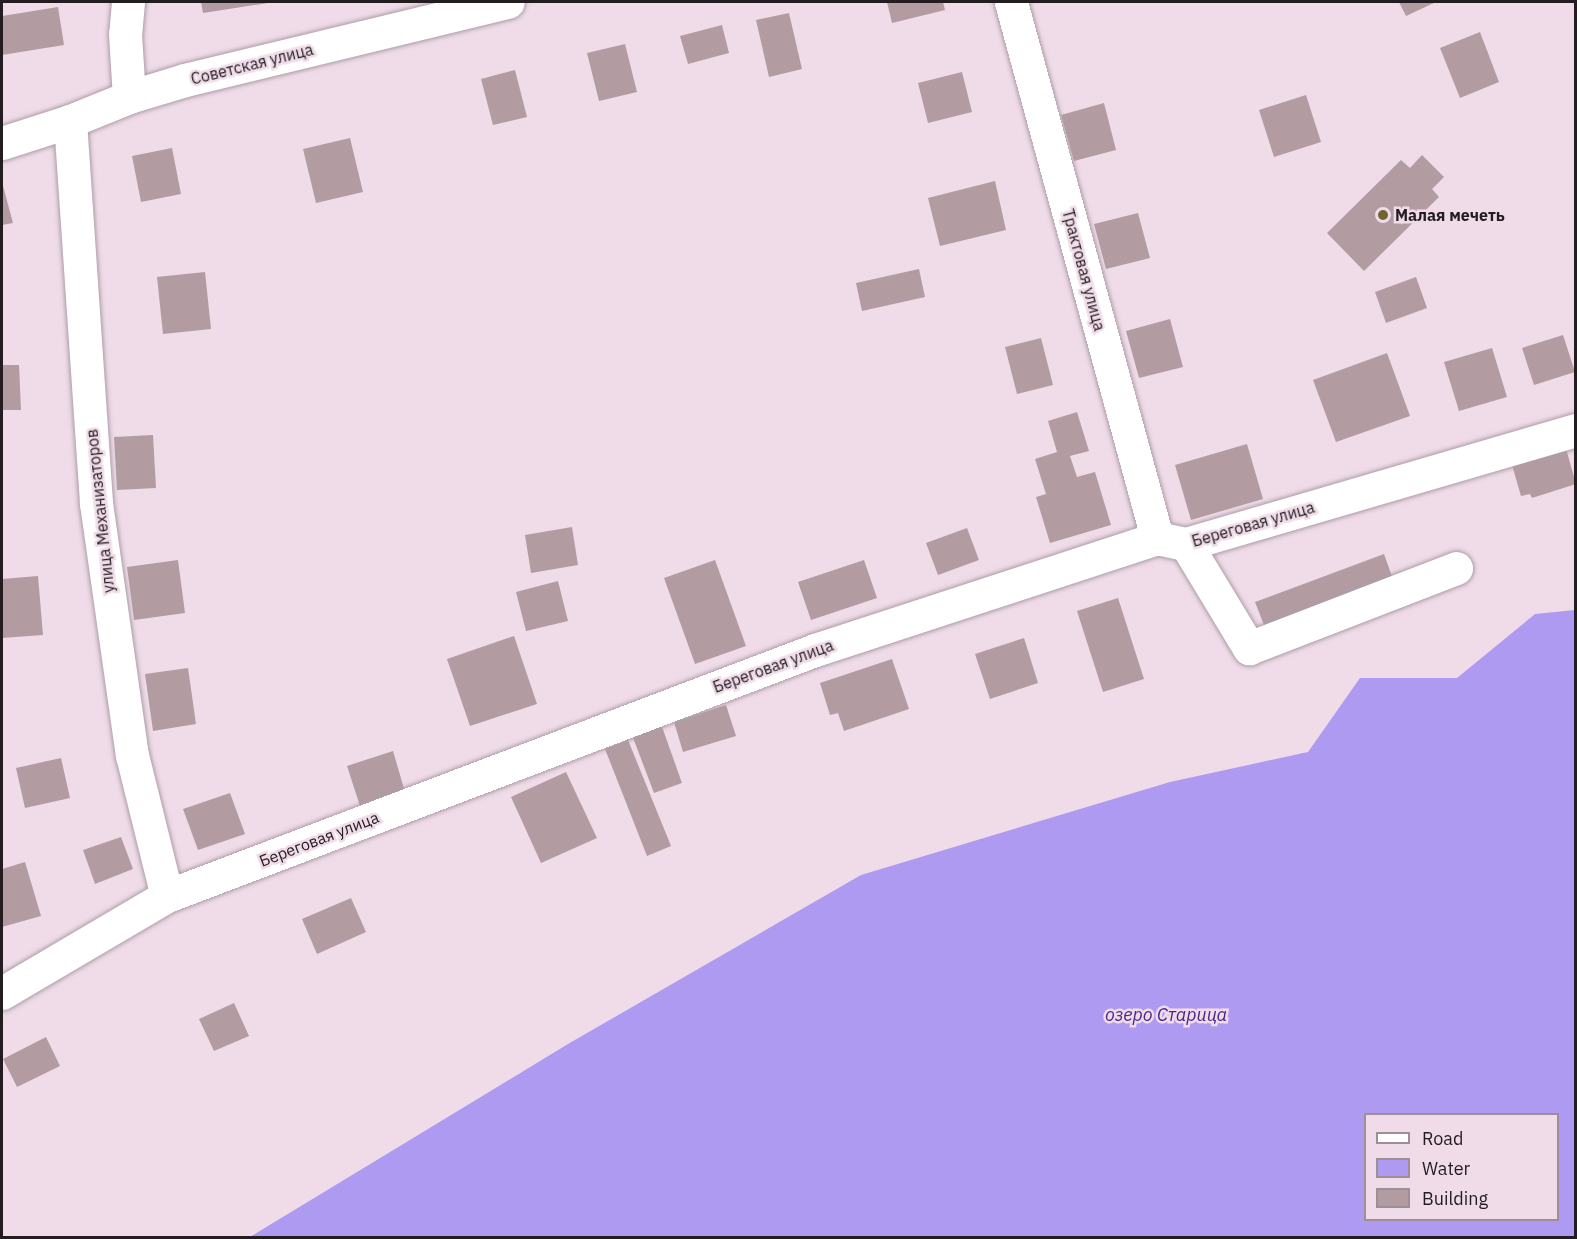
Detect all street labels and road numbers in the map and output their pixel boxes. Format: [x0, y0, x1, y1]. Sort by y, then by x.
street label: Советская улица [189, 39, 315, 89]
street label: Трактовая улица [1058, 207, 1110, 333]
street label: улица Механизаторов [82, 428, 118, 594]
street label: Береговая улица [1189, 497, 1317, 551]
street label: Береговая улица [710, 635, 836, 697]
street label: Береговая улица [256, 807, 382, 871]

